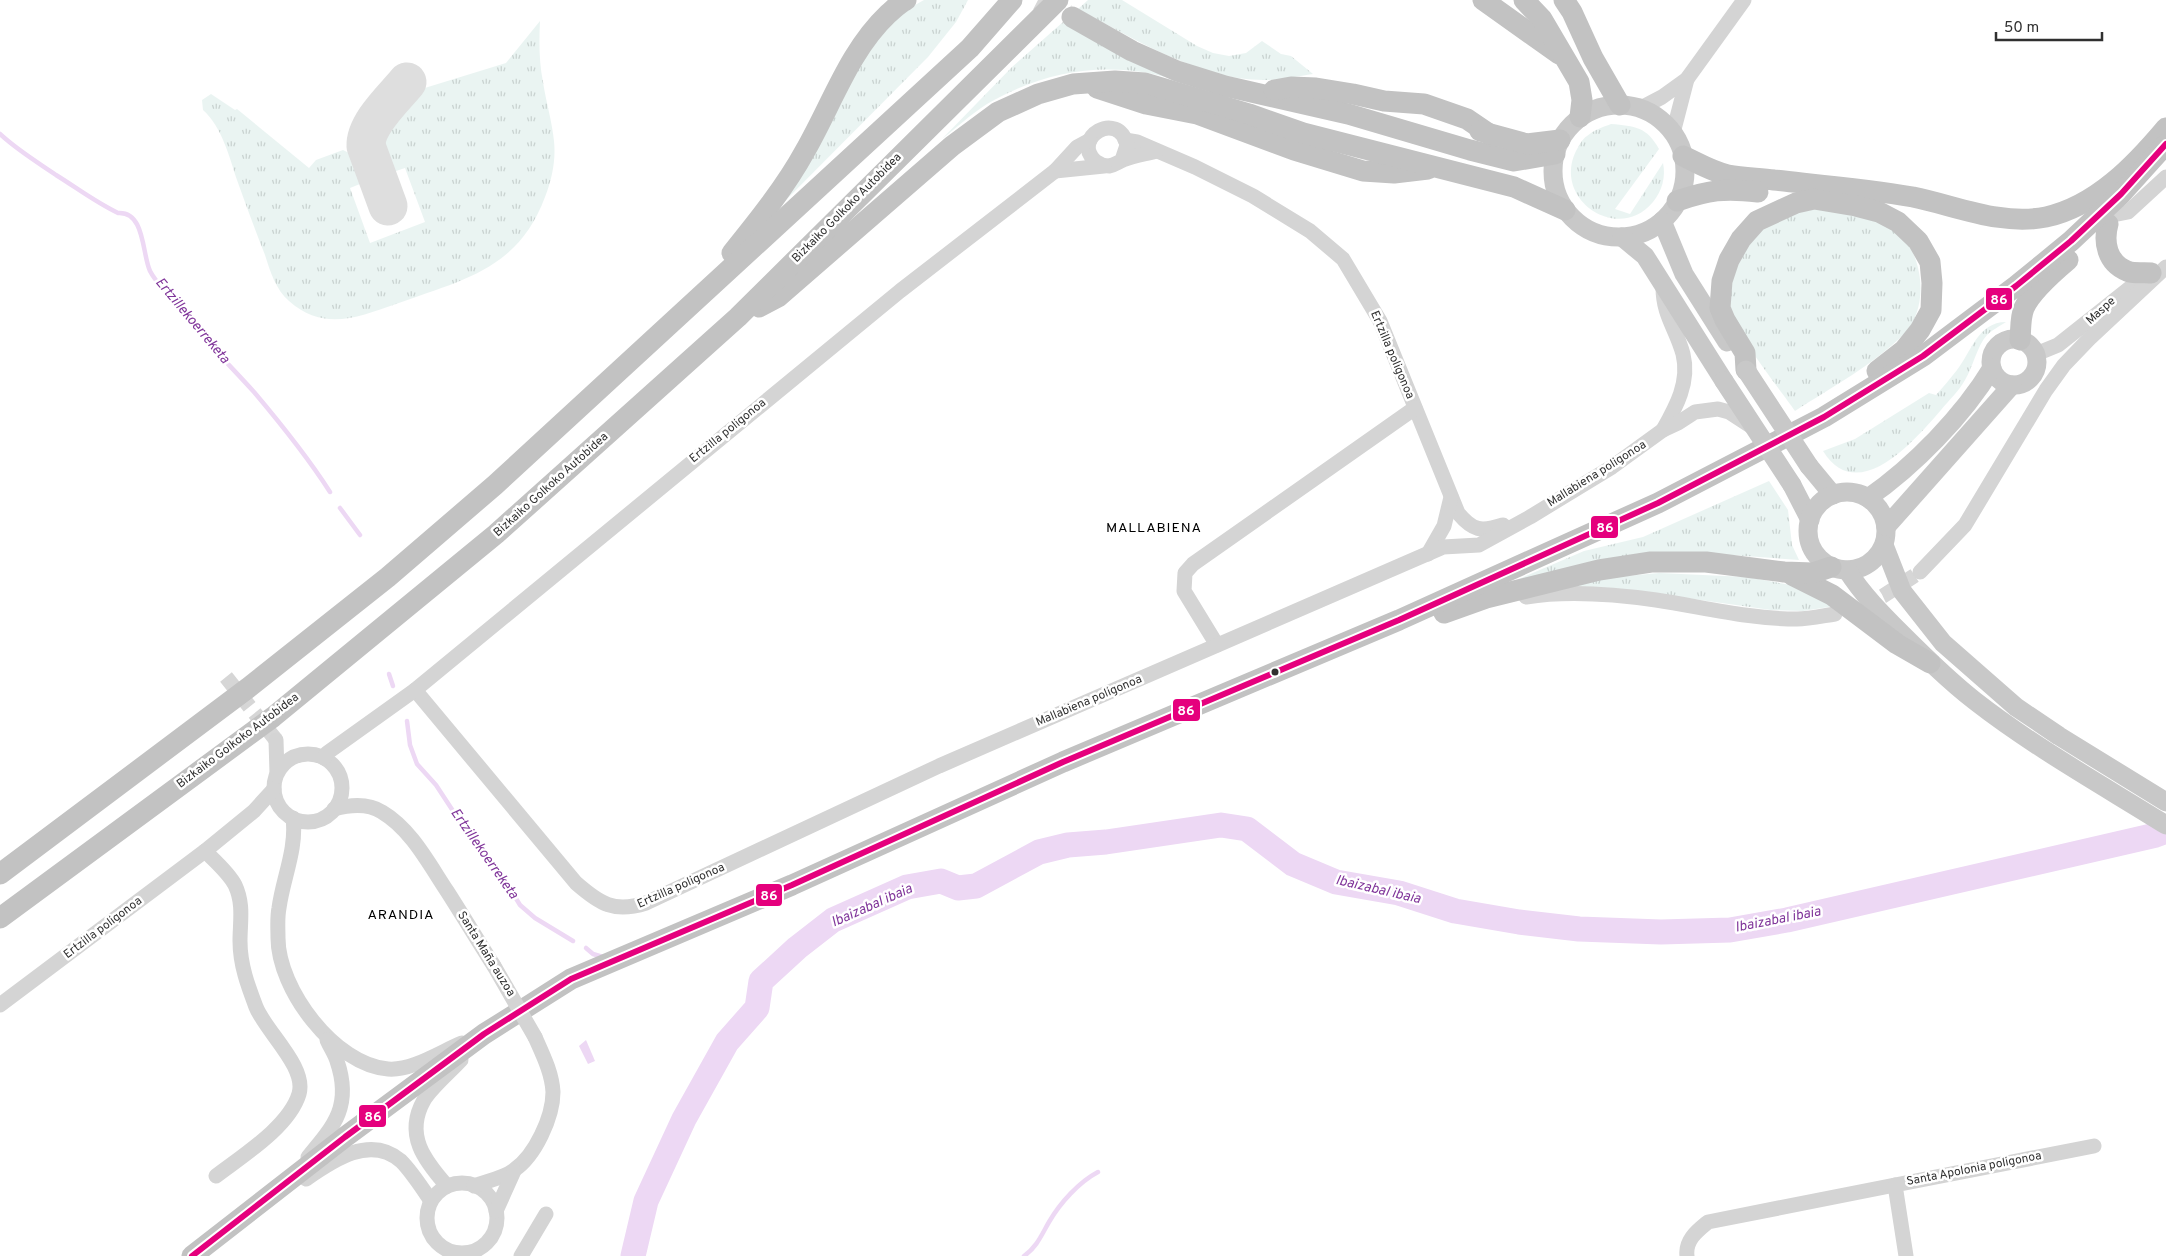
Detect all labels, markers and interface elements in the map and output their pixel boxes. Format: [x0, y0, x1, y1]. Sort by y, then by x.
scale bar [1996, 10, 2102, 42]
text: 50 m [2004, 19, 2039, 38]
street label: Bizkaiko Golkoko Autobidea [789, 150, 905, 266]
water label: Ertzillekoerreketa [151, 275, 233, 368]
line badge: 86 [1985, 287, 2013, 311]
text: 86 [1990, 292, 2008, 309]
street label: Maspe [2083, 293, 2119, 329]
street label: Ertzilla poligonoa [1366, 308, 1418, 402]
street label: Ertzilla poligonoa [686, 395, 770, 467]
street label: Bizkaiko Golkoko Autobidea [490, 429, 612, 541]
street label: Mallabiena poligonoa [1544, 437, 1650, 511]
line badge: 86 [1590, 515, 1619, 539]
district label: MALLABIENA [1106, 520, 1202, 537]
text: 86 [1596, 520, 1614, 537]
unlabelled marker [1270, 667, 1280, 677]
street label: Mallabiena poligonoa [1033, 671, 1145, 731]
street label: Bizkaiko Golkoko Autobidea [174, 690, 302, 792]
line badge: 86 [1172, 698, 1201, 722]
text: 86 [1177, 703, 1195, 720]
water label: Ertzillekoerreketa [446, 805, 522, 903]
street label: Ertzilla poligonoa [635, 860, 727, 912]
water label: Ibaizabal ibaia [1334, 872, 1423, 908]
water label: Ibaizabal ibaia [829, 880, 916, 931]
line badge: 86 [755, 883, 783, 907]
text: 86 [760, 888, 778, 905]
street label: Ertzilla poligonoa [61, 893, 145, 963]
water label: Ibaizabal ibaia [1734, 903, 1823, 937]
district label: ARANDIA [368, 907, 434, 924]
street label: Santa Maña auzoa [453, 908, 519, 1000]
line badge: 86 [358, 1104, 387, 1128]
text: 86 [364, 1109, 382, 1126]
street label: Santa Apolonia poligonoa [1905, 1148, 2043, 1190]

